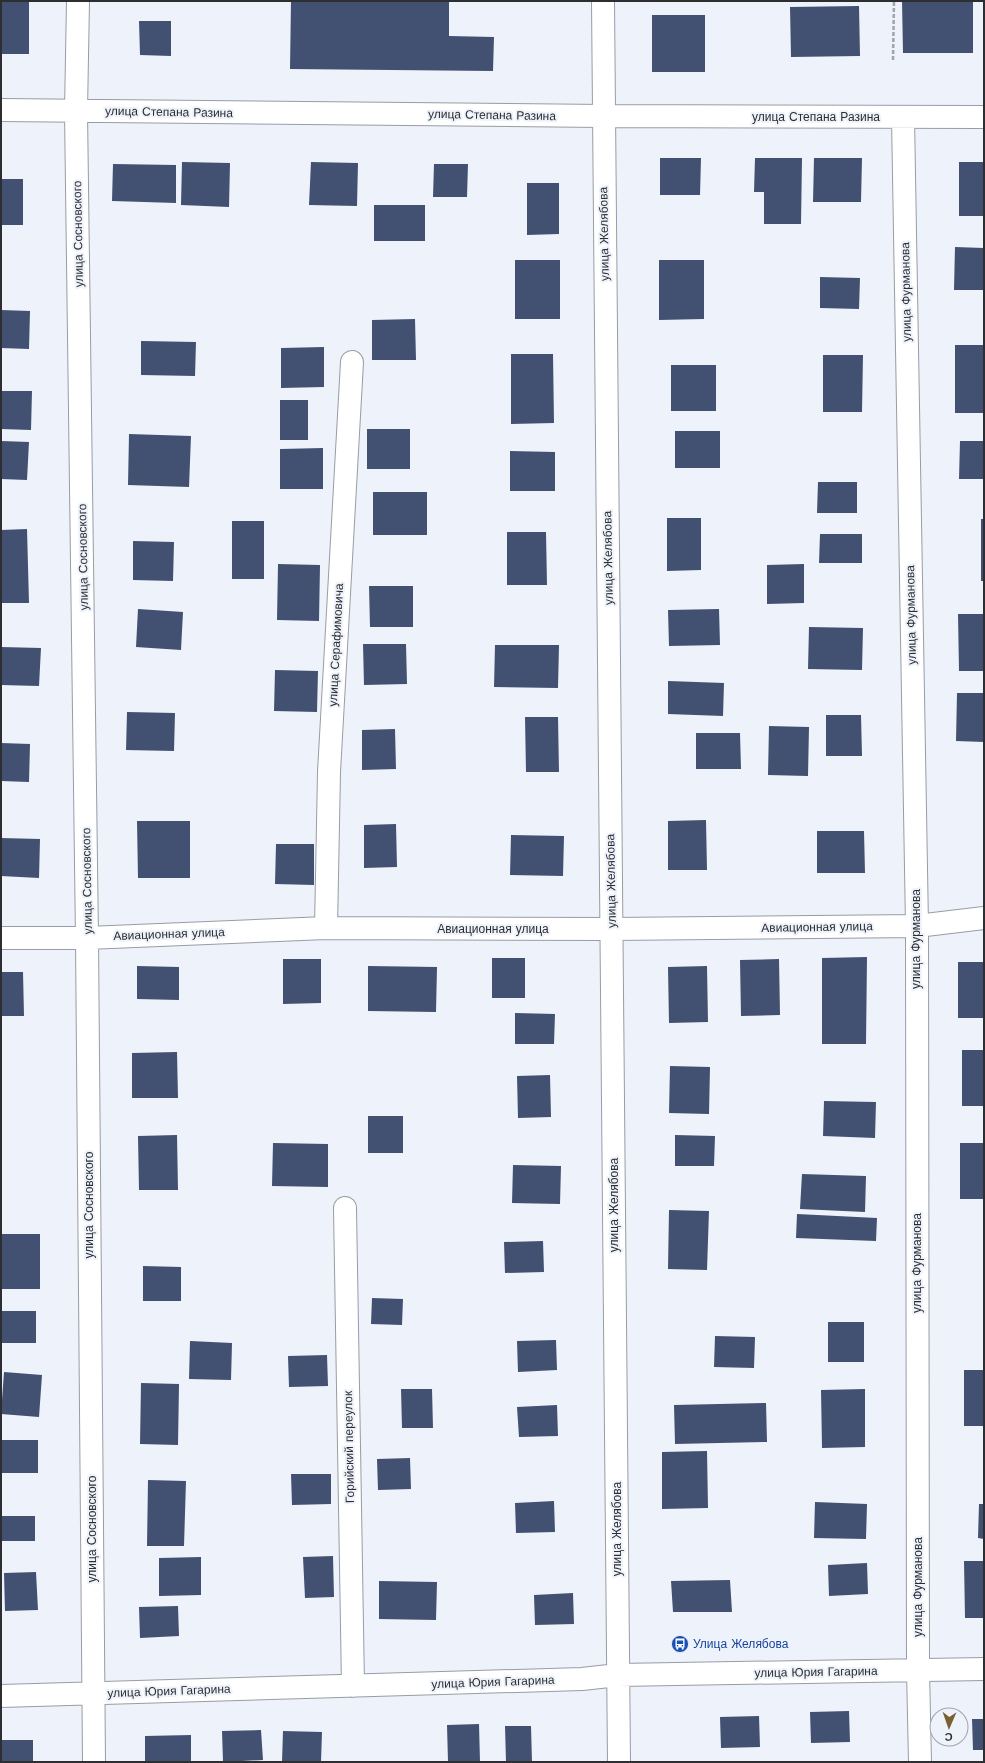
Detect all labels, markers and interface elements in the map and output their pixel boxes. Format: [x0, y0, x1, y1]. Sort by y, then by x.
street label: улица Степана Разина [105, 104, 233, 120]
street label: улица Степана Разина [428, 107, 556, 123]
street label: улица Степана Разина [752, 110, 880, 124]
street label: улица Сосновского [70, 180, 86, 288]
street label: улица Желябова [596, 186, 612, 281]
street label: улица Фурманова [898, 242, 914, 342]
street label: улица Сосновского [75, 503, 91, 611]
street label: улица Желябова [600, 510, 616, 605]
street label: улица Фурманова [903, 565, 919, 665]
street label: улица Серафимовича [326, 583, 346, 707]
street label: улица Сосновского [79, 827, 95, 935]
street label: улица Желябова [603, 833, 619, 928]
street label: улица Фурманова [909, 889, 923, 989]
street label: Авиационная улица [761, 919, 873, 935]
street label: Авиационная улица [437, 922, 549, 936]
street label: Авиационная улица [113, 925, 225, 943]
street label: улица Сосновского [82, 1151, 96, 1258]
street label: улица Желябова [607, 1158, 621, 1252]
street label: улица Фурманова [910, 1213, 924, 1313]
street label: Горийский переулок [341, 1390, 357, 1503]
street label: улица Сосновского [85, 1475, 99, 1582]
street label: улица Желябова [610, 1482, 624, 1576]
street label: улица Фурманова [911, 1537, 925, 1637]
bus stop icon: Улица Желябова [670, 1634, 690, 1654]
place label: Улица Желябова [693, 1637, 789, 1651]
street label: улица Юрия Гагарина [754, 1664, 878, 1680]
street label: улица Юрия Гагарина [431, 1673, 555, 1691]
street label: улица Юрия Гагарина [107, 1682, 231, 1700]
north arrow [929, 1707, 969, 1747]
text: С [944, 1730, 953, 1743]

